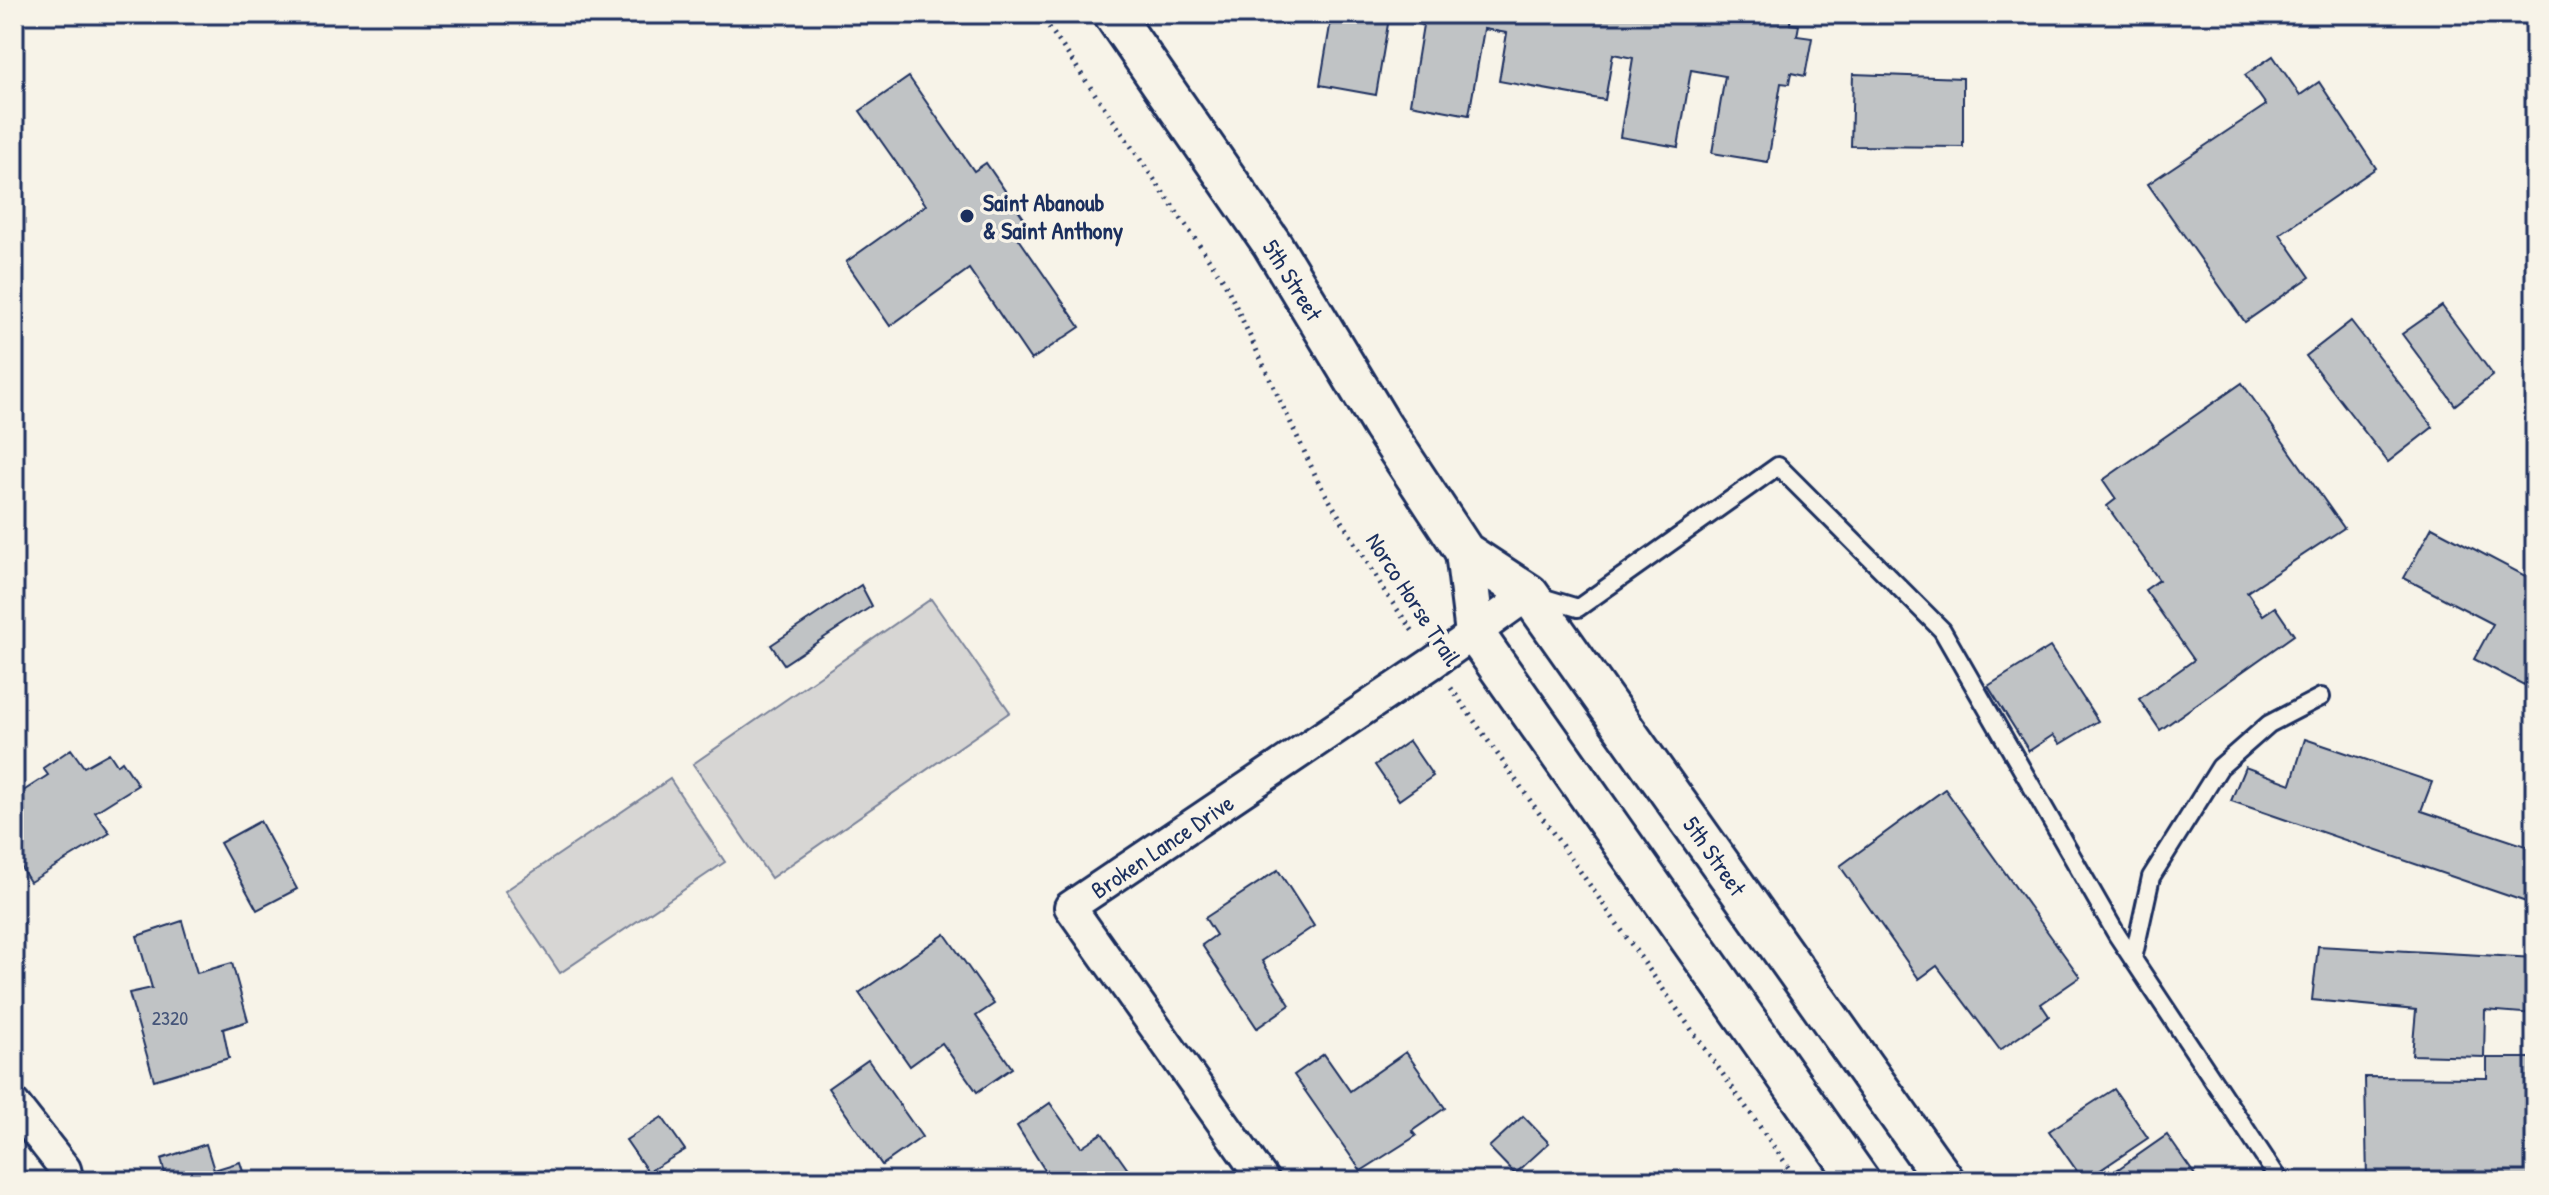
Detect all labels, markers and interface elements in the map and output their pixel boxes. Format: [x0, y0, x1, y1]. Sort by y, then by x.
place label: Saint Abanoub & Saint Anthony [983, 186, 1123, 247]
marker: Saint Abanoub & Saint Anthony [958, 207, 976, 225]
street label: 5th Street [1256, 233, 1331, 327]
street label: Norco Horse Trail [1359, 526, 1469, 672]
street label: Broken Lance Drive [1084, 786, 1240, 906]
street label: 5th Street [1676, 810, 1754, 903]
house number: 2320 [152, 1004, 188, 1031]

